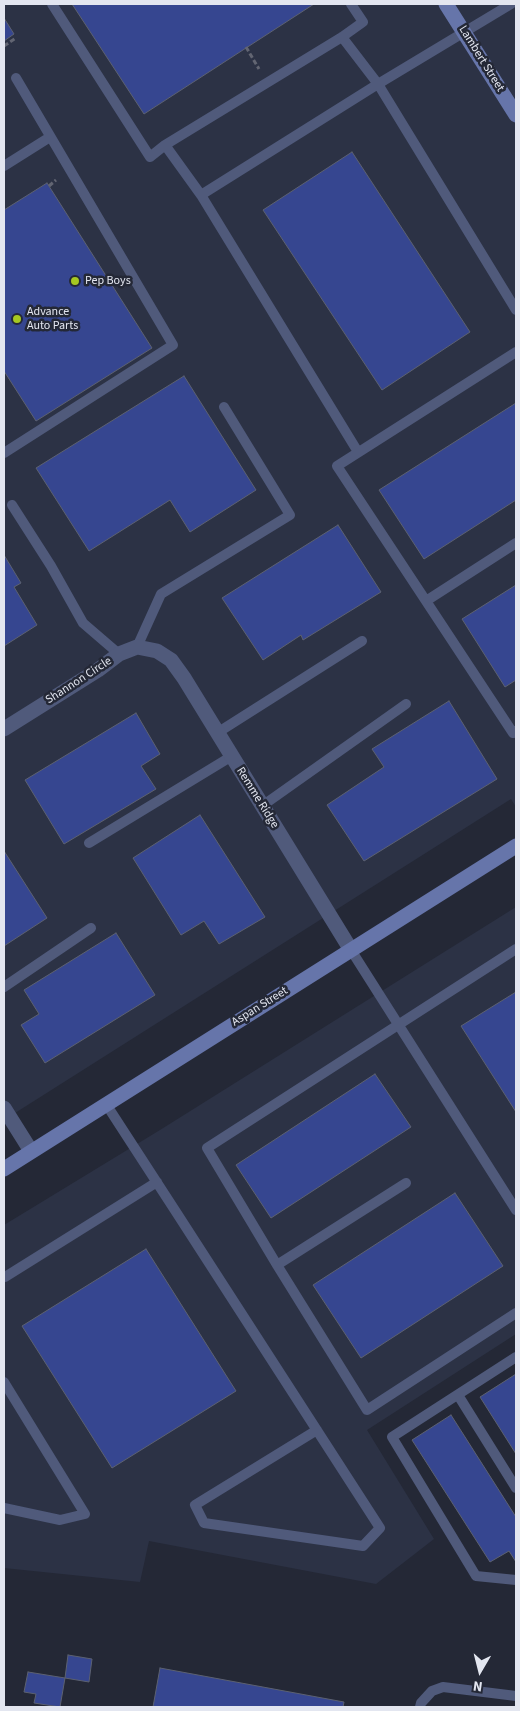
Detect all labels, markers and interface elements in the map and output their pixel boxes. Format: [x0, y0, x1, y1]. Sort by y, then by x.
street label: Lambert Street [455, 23, 507, 95]
place label: Pep Boys [85, 274, 131, 288]
marker: Pep Boys [69, 275, 81, 287]
place label: Advance Auto Parts [27, 305, 78, 333]
marker: Advance Auto Parts [11, 313, 23, 325]
street label: Shannon Circle [43, 654, 115, 708]
street label: Remme Ridge [233, 765, 281, 831]
street label: Aspan Street [229, 984, 291, 1030]
north arrow [455, 1646, 505, 1696]
text: N [472, 1675, 484, 1696]

